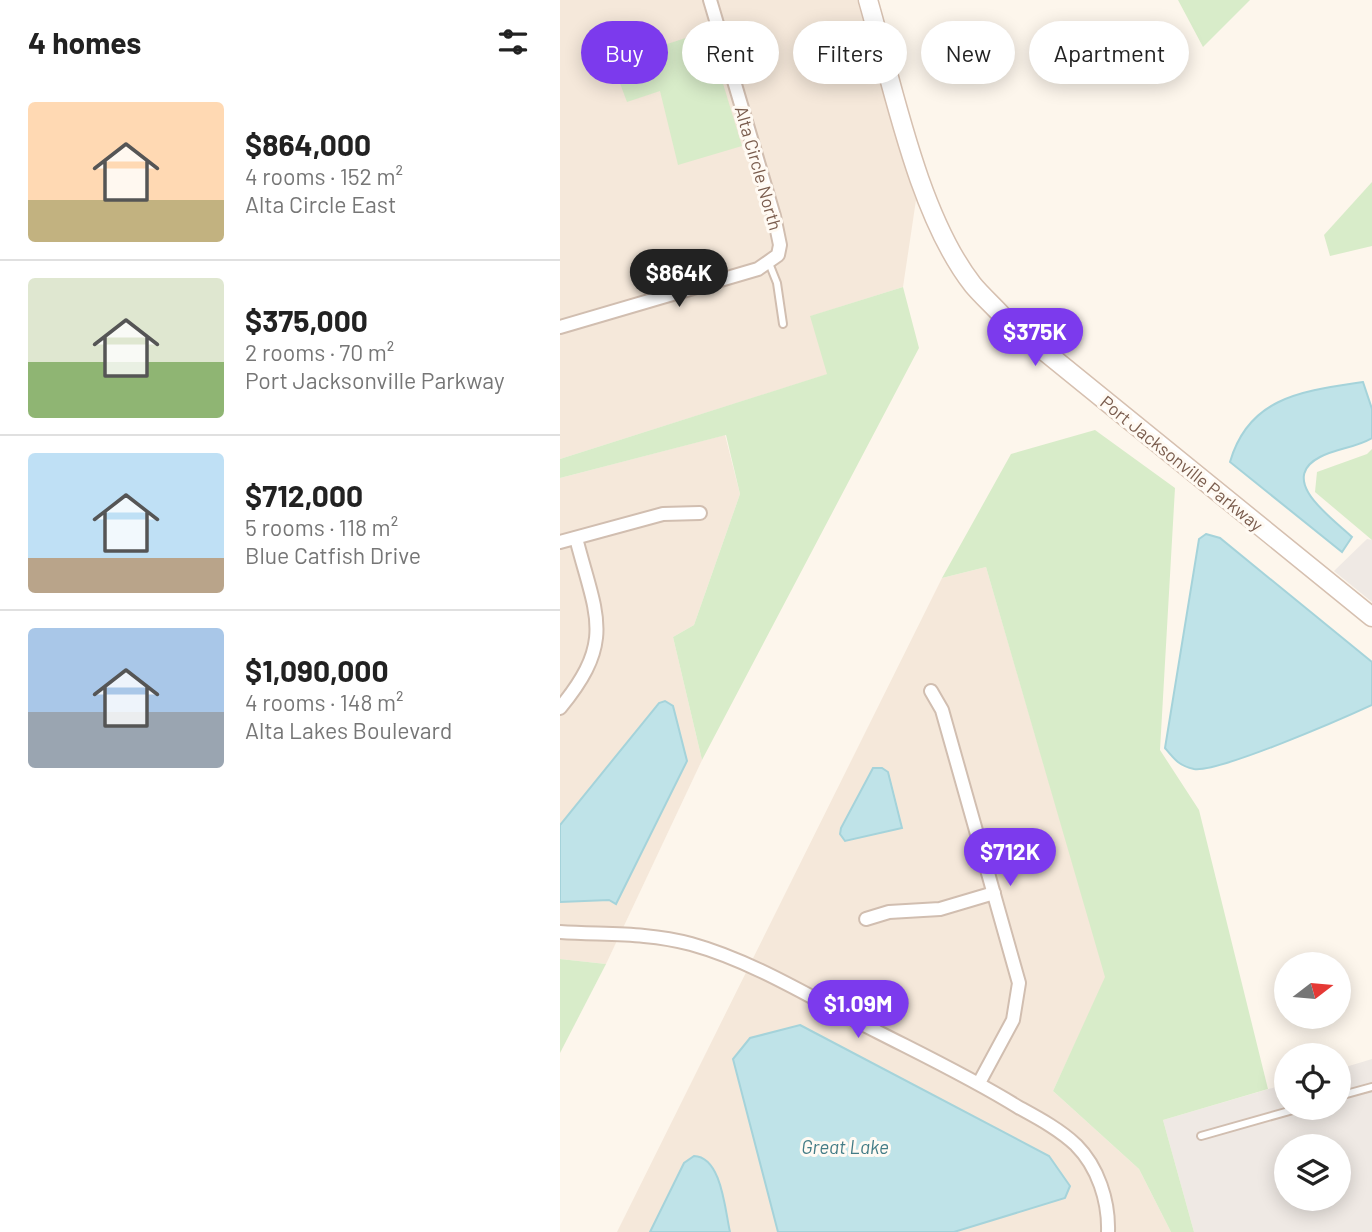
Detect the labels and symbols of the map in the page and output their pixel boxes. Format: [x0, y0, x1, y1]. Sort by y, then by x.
street label: Alta Circle North [731, 103, 787, 233]
pin: $864K [630, 250, 728, 309]
pin: $375K [986, 308, 1084, 368]
street label: Port Jacksonville Parkway [1096, 391, 1268, 535]
pin: $712K [961, 828, 1059, 888]
north arrow [1274, 952, 1351, 1029]
pin: $1.09M [801, 981, 915, 1040]
water label: Great Lake [801, 1135, 889, 1158]

